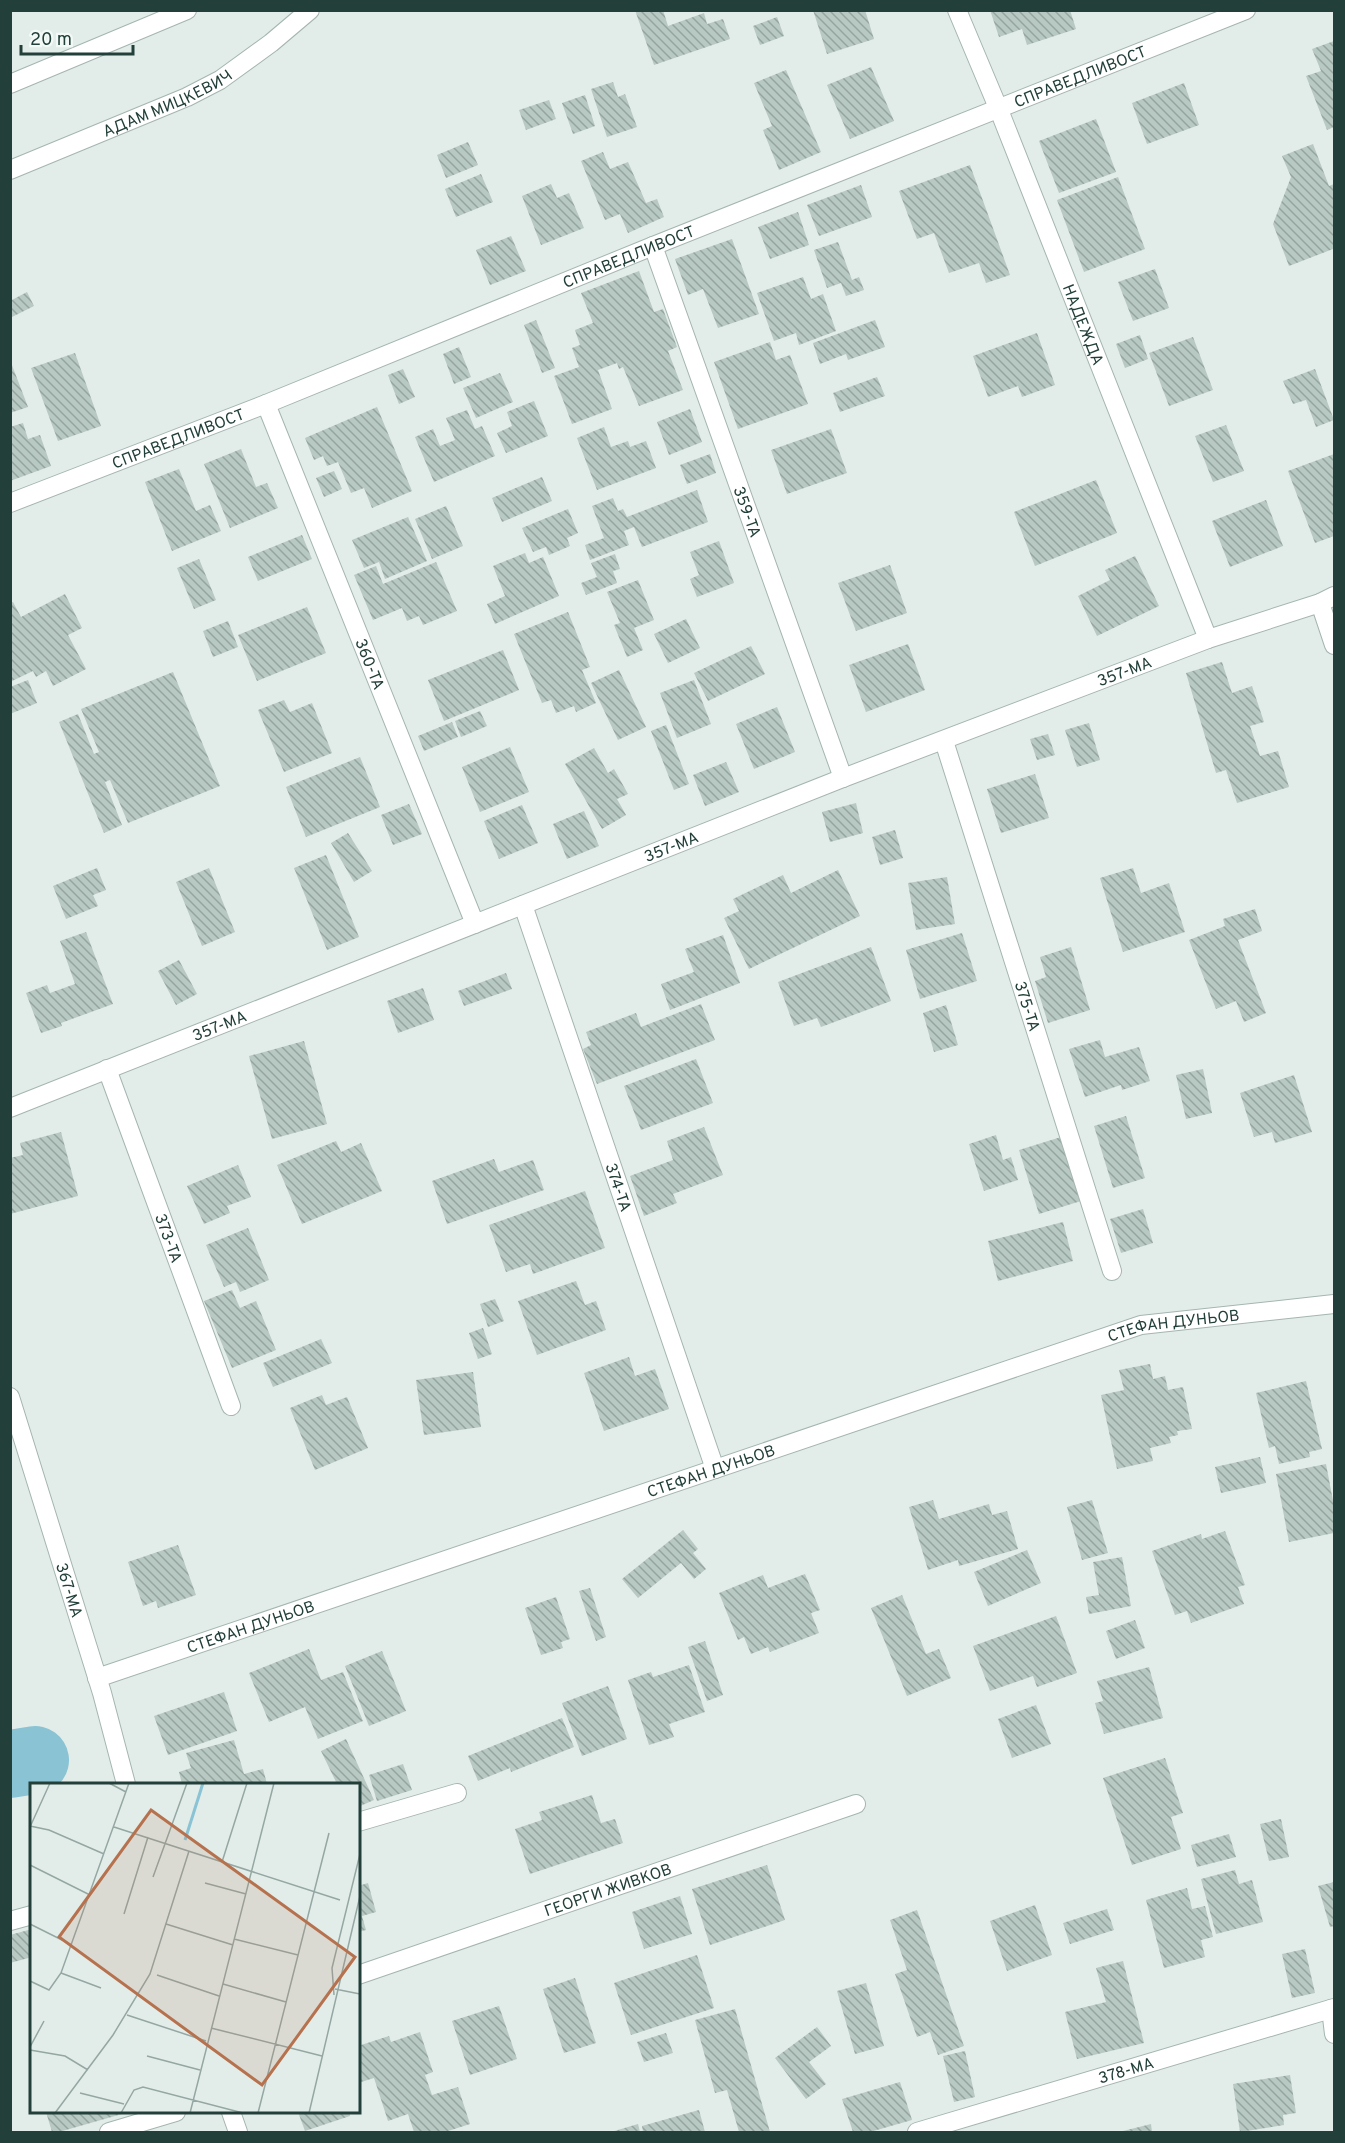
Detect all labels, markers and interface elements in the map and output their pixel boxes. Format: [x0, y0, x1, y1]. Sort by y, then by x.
scale bar [21, 18, 134, 56]
text: 20 m [30, 29, 72, 52]
street label: СПРАВЕДЛИВОСТ [1012, 43, 1150, 113]
street label: АДАМ МИЦКЕВИЧ [100, 66, 237, 143]
street label: СПРАВЕДЛИВОСТ [560, 222, 698, 294]
street label: НАДЕЖДА [1057, 282, 1107, 369]
street label: СПРАВЕДЛИВОСТ [109, 405, 248, 475]
street label: 359-ТА [728, 484, 764, 541]
street label: 360-ТА [349, 636, 388, 693]
street label: 357-МА [1095, 653, 1155, 692]
street label: 357-МА [642, 828, 702, 868]
street label: 375-ТА [1009, 979, 1043, 1034]
street label: 357-МА [190, 1007, 250, 1047]
street label: 374-ТА [600, 1161, 635, 1215]
street label: 373-ТА [149, 1211, 186, 1266]
street label: СТЕФАН ДУНЬОВ [1105, 1306, 1241, 1348]
street label: СТЕФАН ДУНЬОВ [645, 1441, 778, 1503]
street label: 367-МА [50, 1561, 86, 1620]
street label: СТЕФАН ДУНЬОВ [184, 1597, 318, 1659]
inset map [30, 1783, 360, 2113]
street label: ГЕОРГИ ЖИВКОВ [542, 1860, 675, 1922]
street label: 378-МА [1096, 2054, 1157, 2089]

